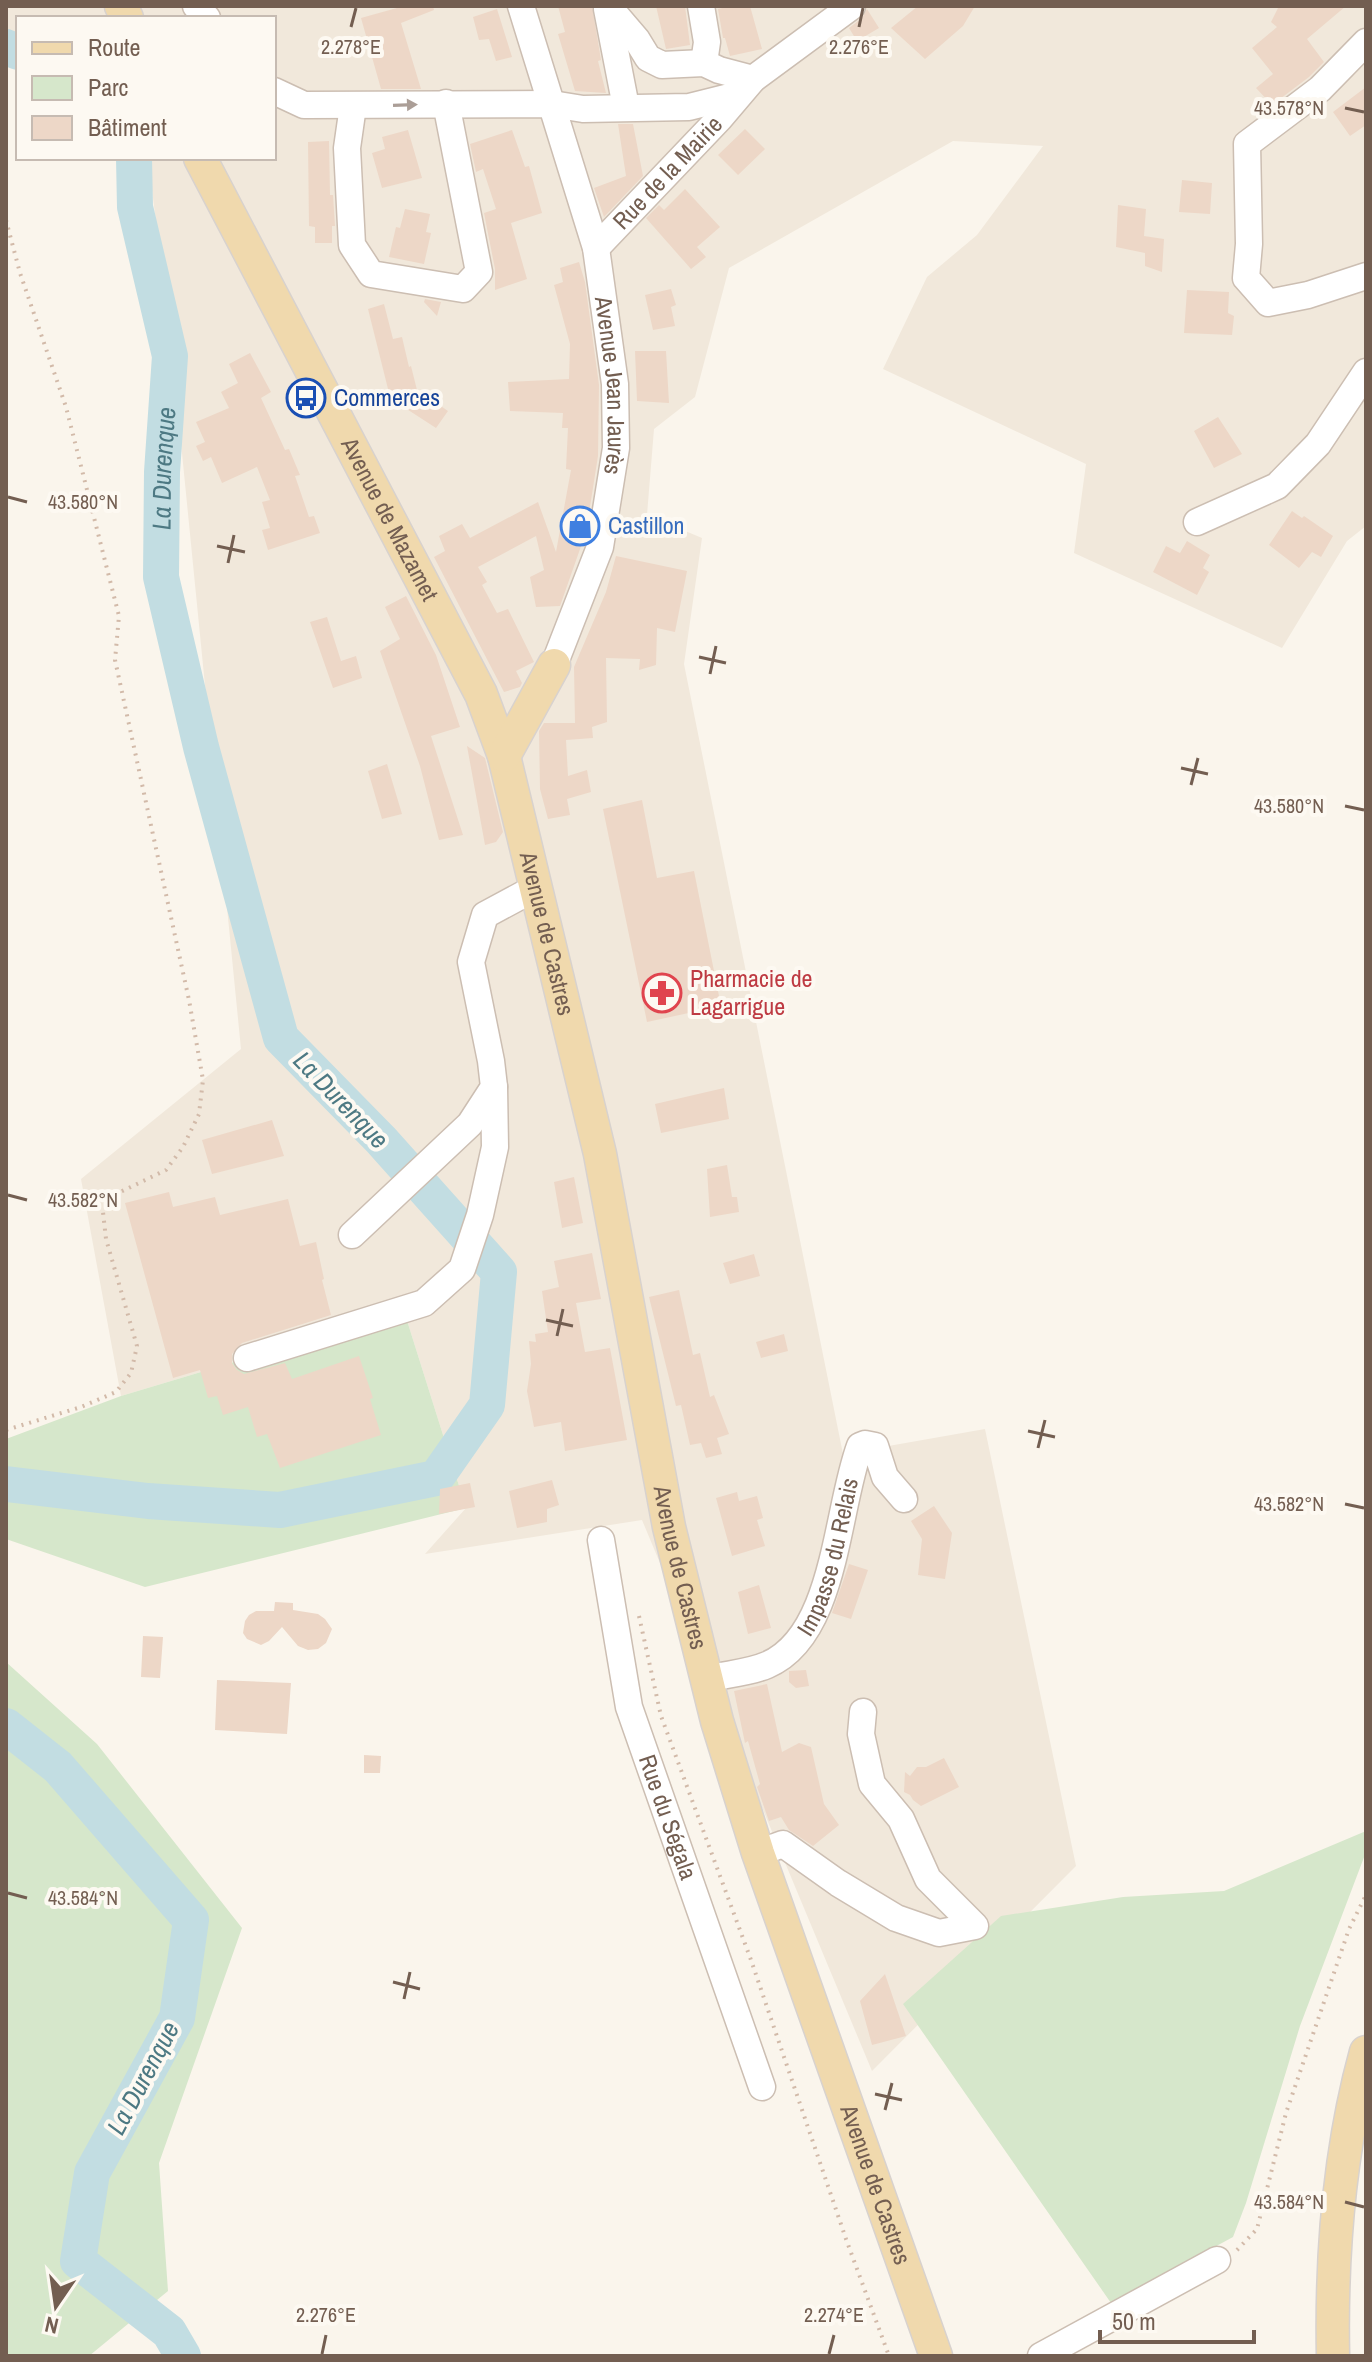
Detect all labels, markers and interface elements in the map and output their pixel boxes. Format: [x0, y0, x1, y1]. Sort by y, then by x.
legend [16, 16, 276, 160]
text: Route [88, 31, 141, 63]
text: 2.278°E [321, 33, 381, 60]
text: 2.276°E [829, 33, 889, 60]
text: Parc [88, 71, 129, 103]
text: 43.578°N [1254, 94, 1324, 121]
one-way arrow [393, 98, 418, 111]
street label: Rue de la Mairie [605, 108, 729, 236]
text: Bâtiment [88, 111, 167, 143]
street label: Avenue Jean Jaurès [588, 293, 633, 477]
bus stop icon: Commerces [285, 377, 327, 419]
place label: Commerces [334, 381, 440, 413]
water label: La Durenque [143, 406, 183, 530]
street label: Avenue de Mazamet [334, 431, 447, 607]
text: 43.580°N [48, 488, 118, 515]
shop icon: Castillon [559, 505, 601, 547]
place label: Castillon [608, 509, 685, 541]
text: 43.580°N [1254, 792, 1324, 819]
street label: Avenue de Castres [512, 847, 583, 1018]
place label: Pharmacie de Lagarrigue [690, 962, 813, 1022]
pharmacy icon: Pharmacie de Lagarrigue [641, 972, 683, 1014]
water label: La Durenque [286, 1043, 397, 1156]
text: 43.582°N [48, 1186, 118, 1213]
street label: Impasse du Relais [789, 1474, 865, 1642]
street label: Avenue de Castres [646, 1482, 716, 1652]
text: 43.582°N [1254, 1490, 1324, 1517]
street label: Rue du Ségala [632, 1750, 705, 1884]
text: 43.584°N [48, 1884, 118, 1911]
water label: La Durenque [98, 2015, 187, 2140]
street label: Avenue de Castres [833, 2099, 919, 2269]
text: 43.584°N [1254, 2188, 1324, 2215]
north arrow [16, 2266, 96, 2346]
scale bar [1100, 2294, 1254, 2344]
text: 2.276°E [296, 2301, 356, 2328]
text: 2.274°E [804, 2301, 864, 2328]
text: 50 m [1112, 2305, 1156, 2337]
text: N [42, 2309, 61, 2342]

